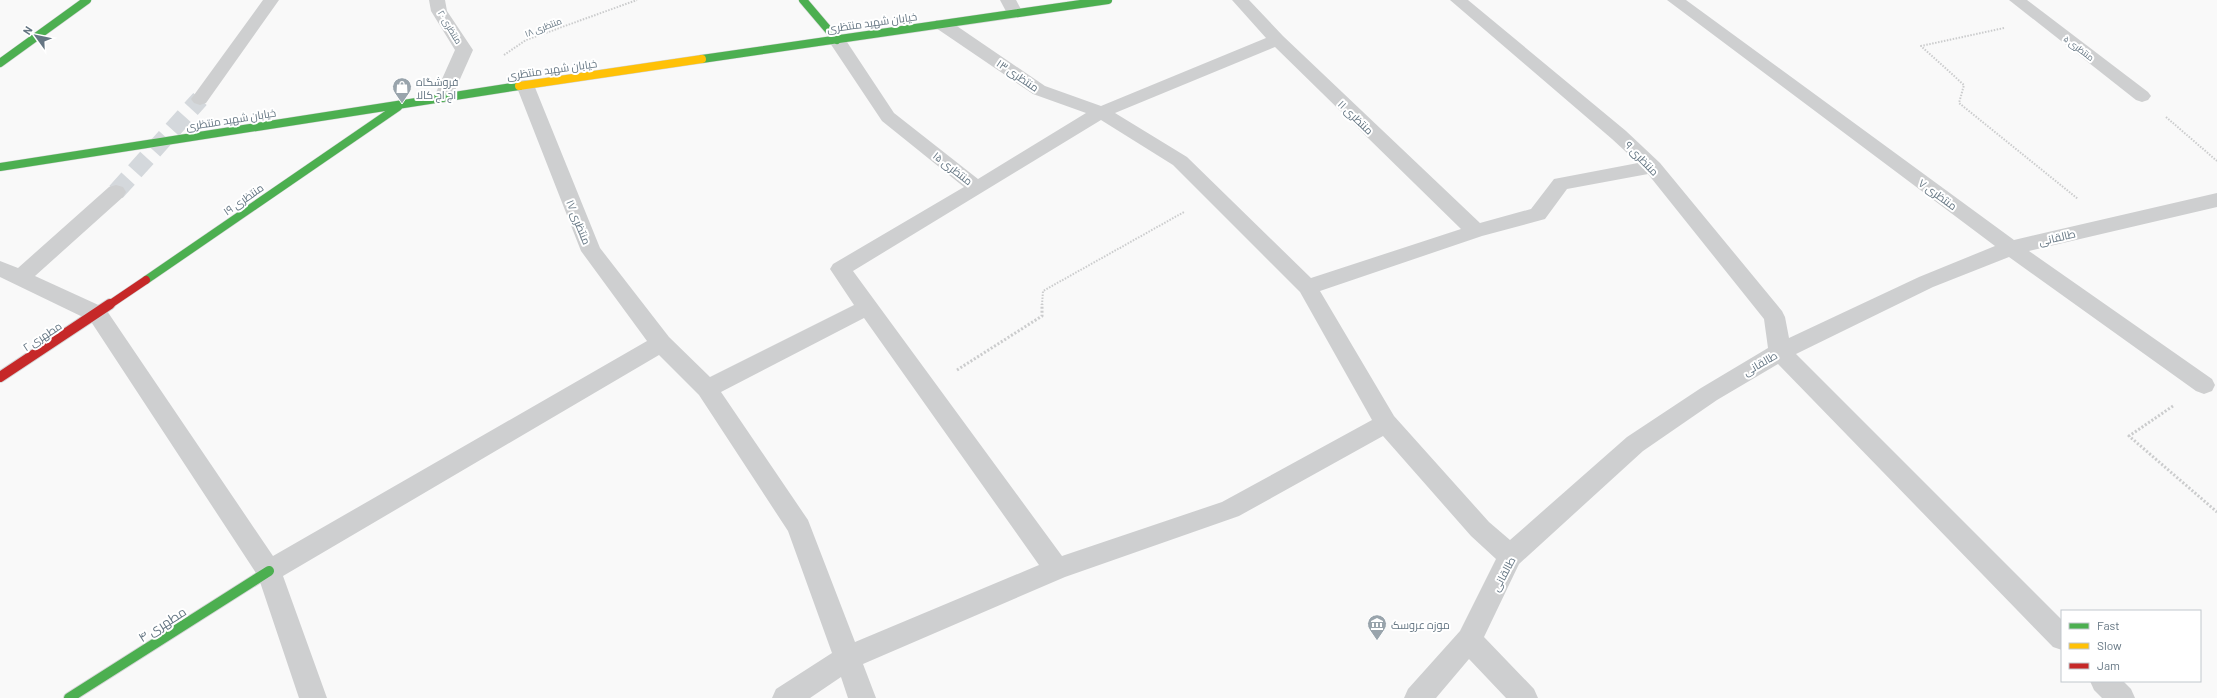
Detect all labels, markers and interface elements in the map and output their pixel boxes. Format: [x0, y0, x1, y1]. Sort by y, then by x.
street label: منتظری ۲۰ [436, 8, 464, 46]
street label: خیابان شهید منتظری [826, 9, 918, 36]
street label: منتظری ۱۸ [523, 15, 563, 39]
north arrow [16, 16, 56, 56]
text: N [20, 24, 35, 37]
street label: منتظری ۵ [2062, 33, 2097, 63]
street label: خیابان شهید منتظری [506, 56, 598, 83]
street label: منتظری ۱۳ [994, 56, 1042, 95]
place label: فروشگاه اچ اچ کالا [416, 75, 459, 103]
shop icon: فروشگاه اچ اچ کالا [391, 76, 413, 104]
street label: منتظری ۱۱ [1335, 97, 1376, 138]
street label: خیابان شهید منتظری [185, 105, 277, 134]
street label: منتظری ۹ [1622, 138, 1662, 179]
street label: منتظری ۱۵ [930, 149, 975, 188]
street label: منتظری ۷ [1916, 176, 1960, 213]
street label: منتظری ۱۹ [220, 180, 266, 218]
street label: منتظری ۱۷ [563, 198, 594, 247]
street label: طالقانی [2037, 226, 2077, 249]
street label: مطهری ۲ [20, 319, 64, 354]
street label: طالقانی [1741, 348, 1780, 379]
street label: طالقانی [1488, 554, 1518, 594]
street label: مطهری ۴ [135, 603, 189, 645]
legend [2061, 610, 2201, 682]
museum icon: موزه عروسک [1366, 613, 1388, 641]
place label: موزه عروسک [1391, 618, 1450, 632]
text: Fast [2097, 618, 2120, 632]
text: Slow [2097, 638, 2122, 652]
text: Jam [2097, 658, 2120, 672]

